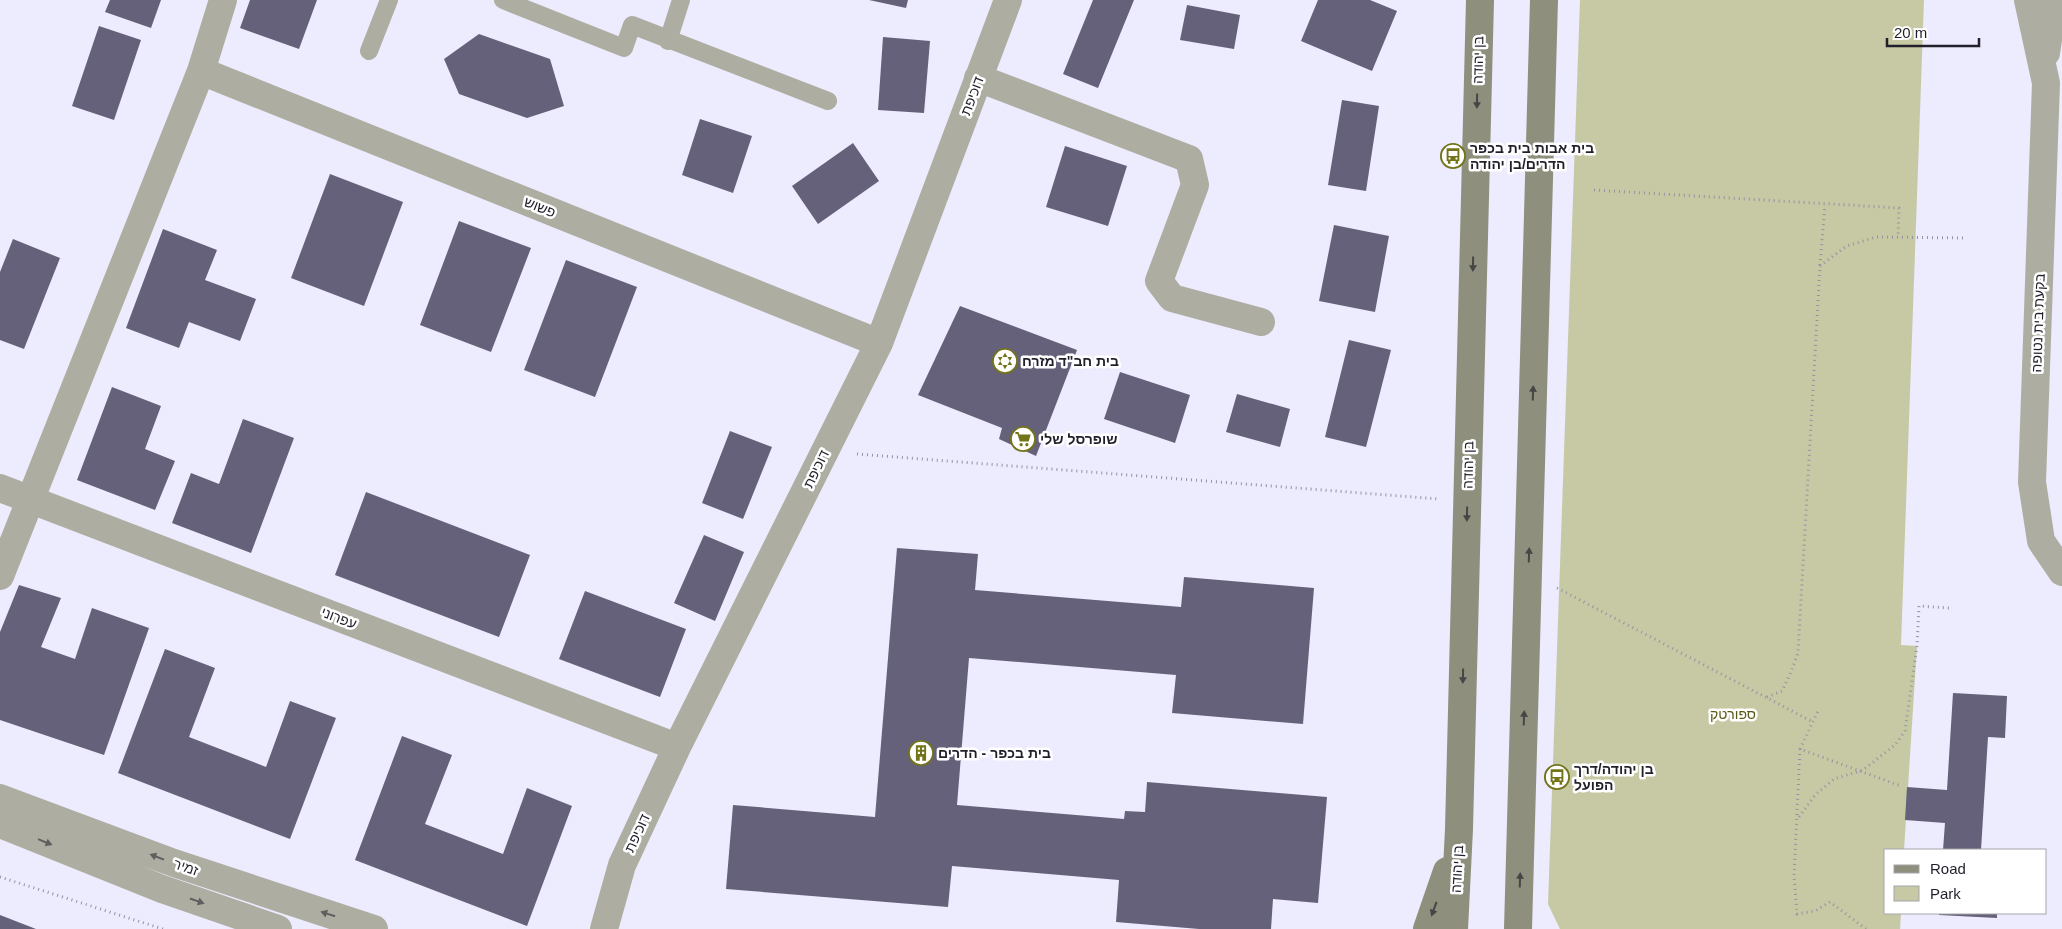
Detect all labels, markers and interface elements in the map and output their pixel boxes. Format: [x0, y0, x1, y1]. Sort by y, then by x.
scale bar [1887, 15, 1980, 47]
text: 20 m [1894, 24, 1927, 41]
street label: בן יהודה [1470, 36, 1486, 84]
street label: דוכיפת [957, 74, 987, 118]
one-way arrow [1473, 93, 1481, 109]
place label: בית אבות בית בכפר הדרים/בן יהודה [1470, 140, 1594, 172]
bus stop icon: בית אבות בית בכפר הדרים/בן יהודה [1440, 143, 1466, 169]
street label: פשוש [522, 193, 558, 221]
one-way arrow [1469, 256, 1477, 272]
street label: בקעת בית נטופה [2028, 273, 2048, 373]
synagogue icon: בית חב"ד מזרח [992, 348, 1018, 374]
place label: בית חב"ד מזרח [1022, 353, 1119, 369]
one-way arrow [1530, 385, 1538, 401]
supermarket icon: שופרסל שלי [1010, 426, 1036, 452]
place label: שופרסל שלי [1040, 431, 1117, 447]
street label: בן יהודה [1460, 441, 1476, 489]
street label: דוכיפת [800, 447, 832, 491]
one-way arrow [1462, 506, 1470, 522]
one-way arrow [1525, 547, 1533, 563]
street label: עפרוני [319, 604, 359, 632]
one-way arrow [1458, 668, 1466, 684]
park label: ספורטק [1710, 706, 1756, 722]
one-way arrow [1521, 710, 1529, 726]
building icon: בית בכפר - הדרים [908, 740, 934, 766]
place label: בית בכפר - הדרים [938, 745, 1051, 761]
place label: בן יהודה/דרך הפועל [1574, 761, 1654, 793]
bus stop icon: בן יהודה/דרך הפועל [1544, 764, 1570, 790]
street label: דוכיפת [621, 811, 653, 855]
one-way arrow [38, 839, 52, 847]
street label: בן יהודה [1448, 845, 1466, 893]
legend [1884, 849, 2047, 914]
one-way arrow [149, 853, 164, 861]
street label: זמיר [172, 855, 201, 879]
text: Road [1930, 860, 1966, 877]
one-way arrow [1516, 872, 1524, 888]
text: Park [1930, 885, 1961, 902]
one-way arrow [189, 898, 204, 905]
one-way arrow [1430, 902, 1438, 917]
one-way arrow [320, 910, 335, 918]

